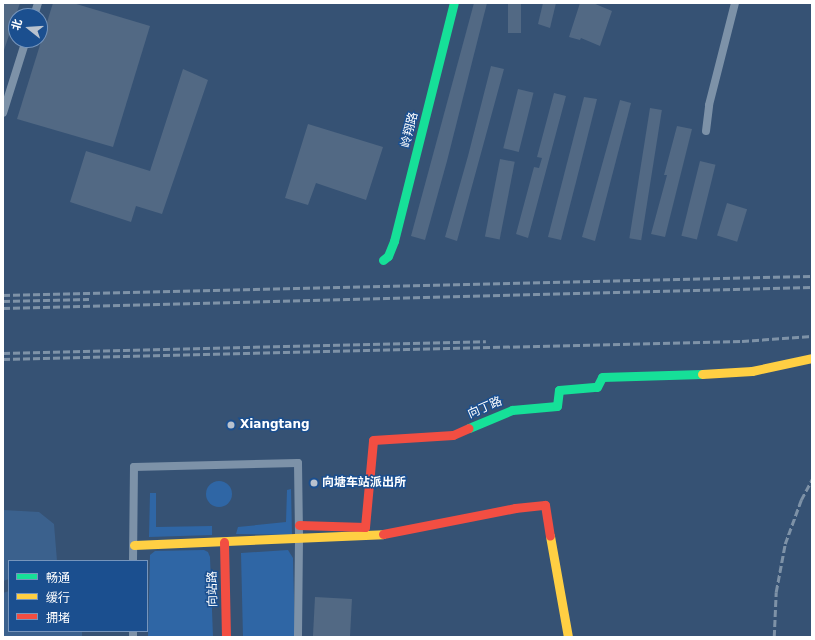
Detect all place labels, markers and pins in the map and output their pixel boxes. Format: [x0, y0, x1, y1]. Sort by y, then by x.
place label: Xiangtang [240, 418, 310, 432]
marker: Xiangtang [225, 419, 237, 431]
place label: 向塘车站派出所 [322, 476, 406, 490]
marker: 向塘车站派出所 [309, 478, 319, 488]

